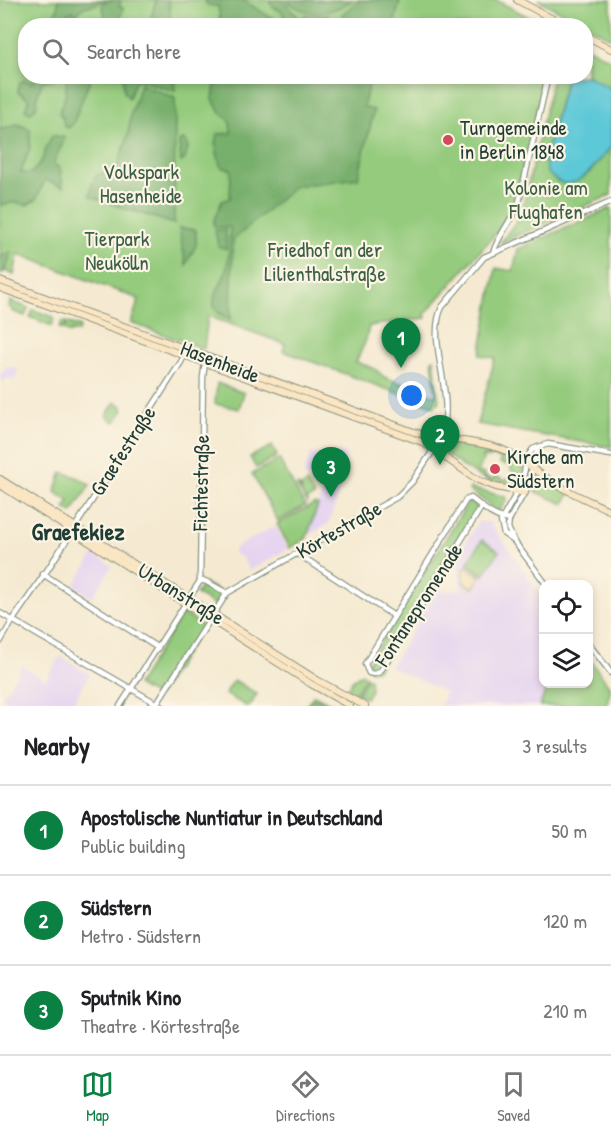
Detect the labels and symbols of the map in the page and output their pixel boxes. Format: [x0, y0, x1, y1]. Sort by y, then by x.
place label: Turngemeinde in Berlin 1848 [460, 113, 567, 166]
marker: Turngemeinde in Berlin 1848 [441, 133, 455, 147]
park label: Volkspark Hasenheide [100, 157, 182, 210]
park label: Kolonie am Flughafen [504, 173, 588, 226]
park label: Tierpark Neukölln [85, 224, 150, 277]
park label: Friedhof an der Lilienthalstraße [264, 235, 386, 288]
pin: 1 [382, 318, 420, 368]
street label: Hasenheide [177, 333, 264, 390]
your location [397, 381, 426, 410]
street label: Graefestraße [83, 400, 162, 501]
pin: 2 [420, 416, 460, 465]
street label: Fichtestraße [185, 435, 216, 532]
place label: Kirche am Südstern [507, 442, 583, 495]
pin: 3 [312, 448, 350, 497]
marker: Kirche am Südstern [488, 462, 502, 476]
street label: Körtestraße [291, 493, 387, 566]
district label: Graefekiez [31, 515, 125, 547]
street label: Fontanepromenade [367, 537, 469, 673]
street label: Urbanstraße [132, 556, 230, 632]

